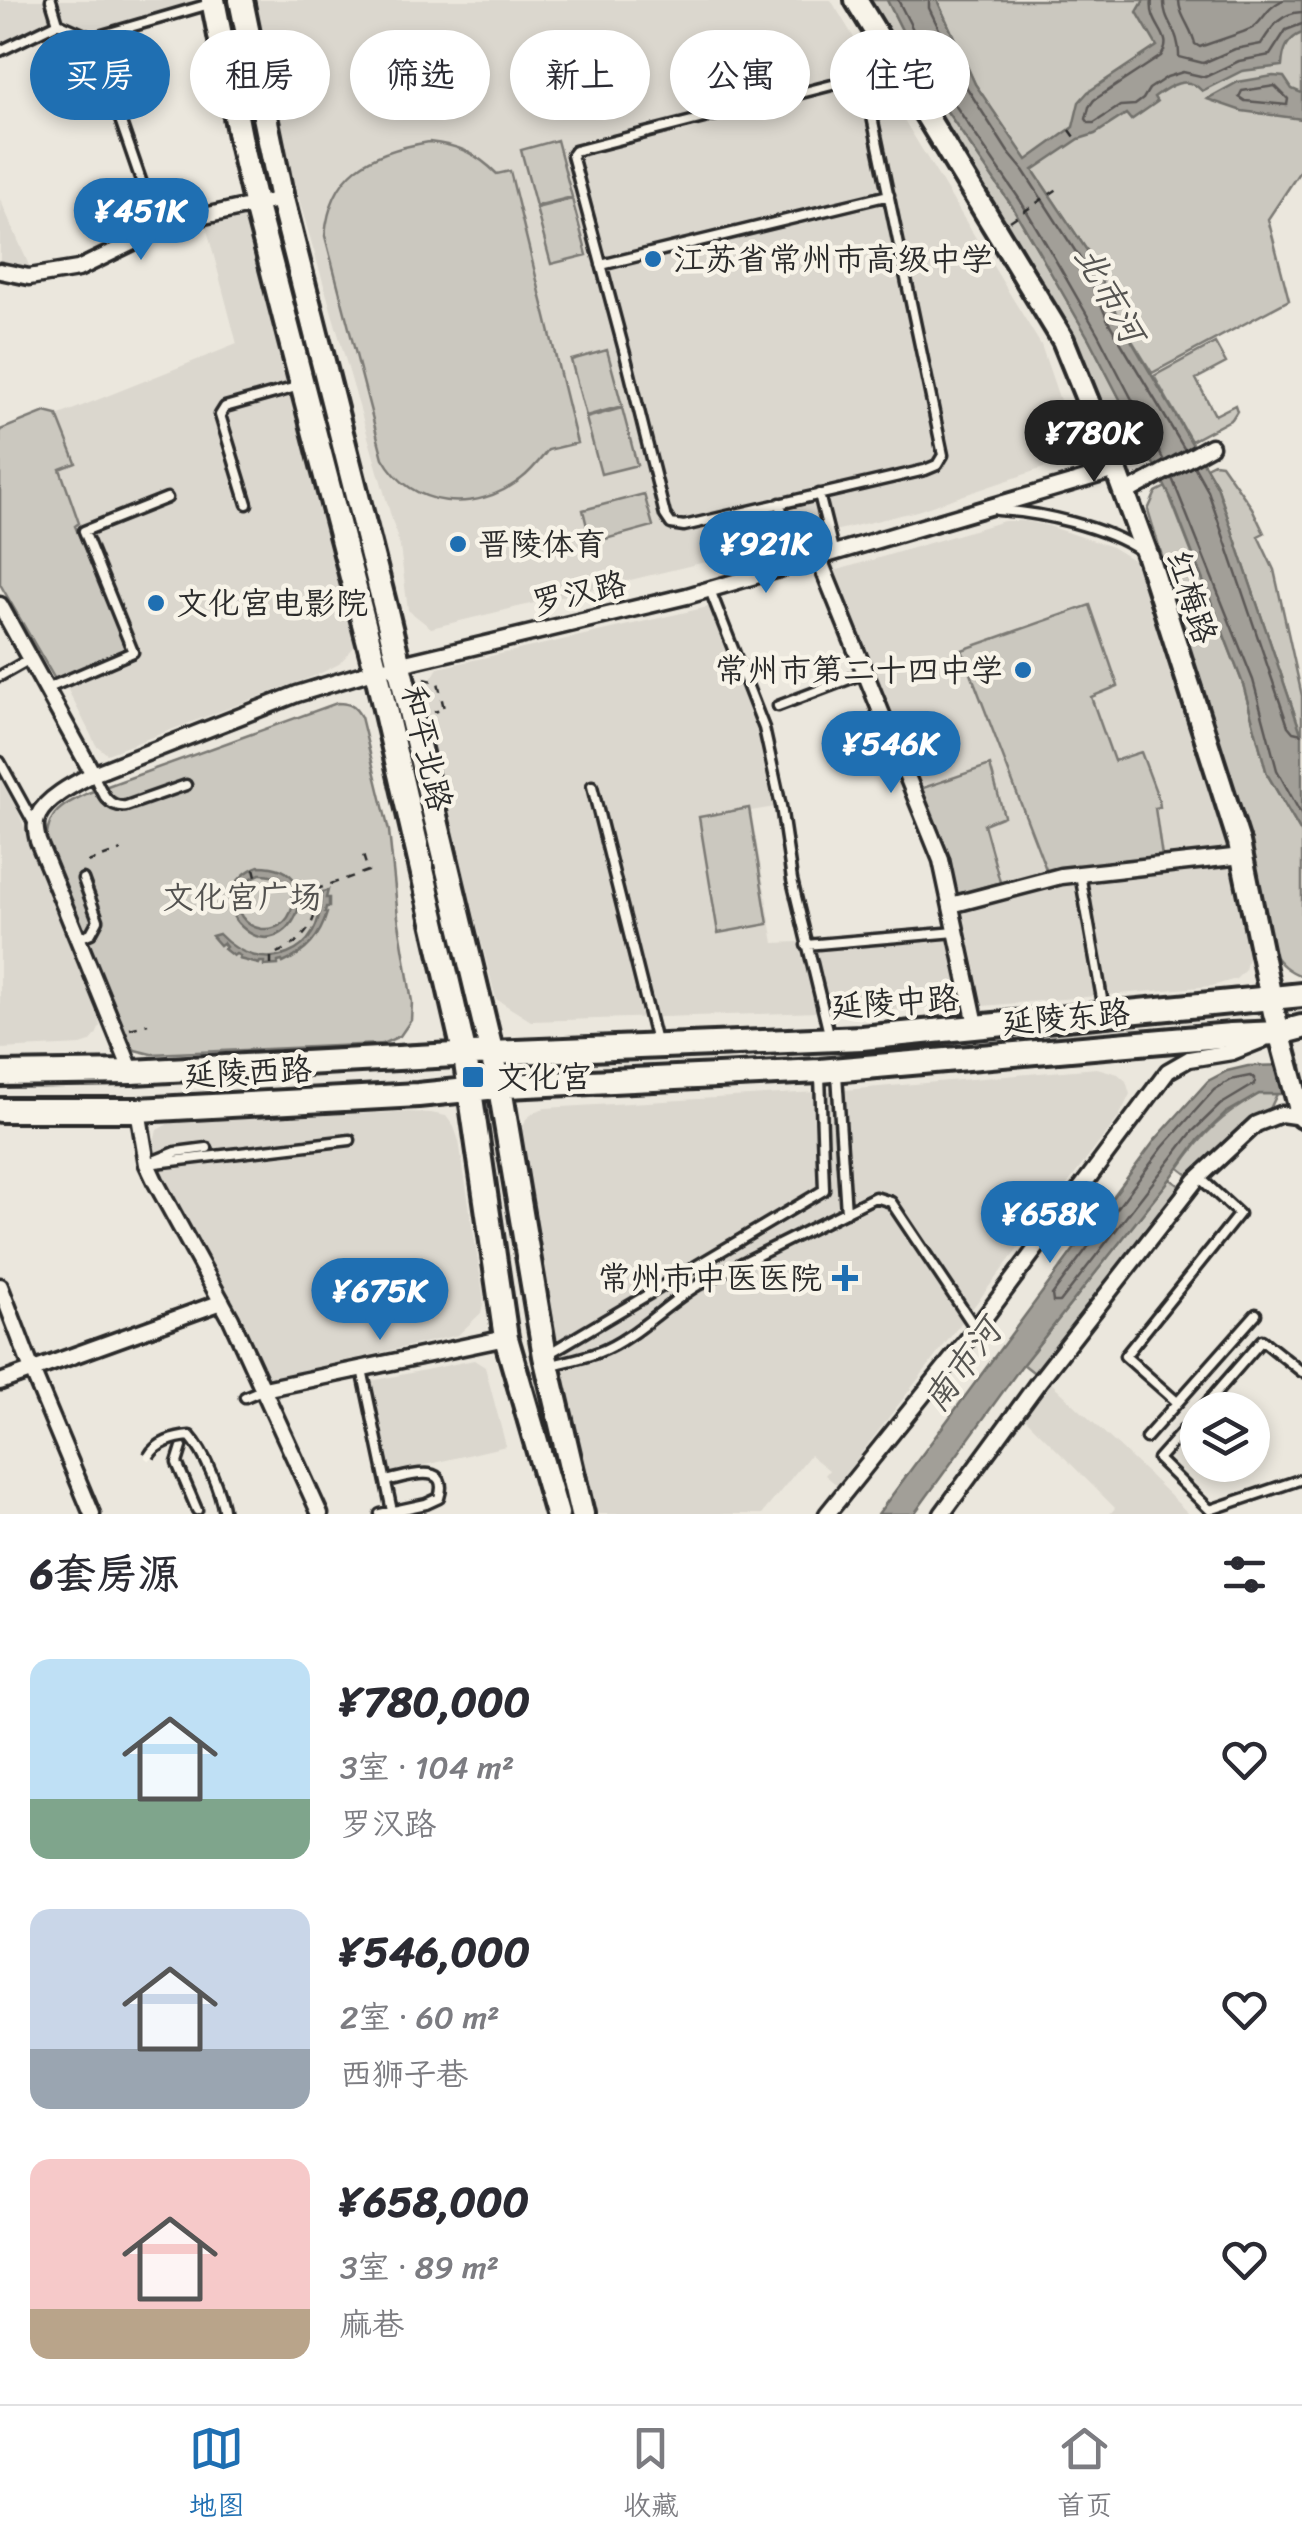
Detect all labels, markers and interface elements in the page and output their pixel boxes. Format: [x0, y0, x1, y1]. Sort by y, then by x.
chip: 买房 [30, 30, 170, 120]
chip: 租房 [190, 30, 330, 120]
chip: 筛选 [350, 30, 490, 120]
chip: 新上 [510, 30, 650, 120]
chip: 公寓 [670, 30, 810, 120]
chip: 住宅 [830, 30, 970, 120]
pin: ¥451K [71, 178, 211, 263]
text: ¥451K [96, 182, 186, 239]
place label: 江苏省常州市高级中学 [673, 231, 993, 288]
water label: 北市河 [1057, 233, 1165, 359]
marker: 江苏省常州市高级中学 [642, 248, 664, 270]
pin: ¥780K [1024, 400, 1164, 485]
text: ¥780K [1046, 404, 1142, 461]
pin: ¥921K [696, 511, 836, 596]
text: ¥921K [721, 515, 811, 572]
place label: 晋陵体育 [478, 516, 606, 573]
marker: 晋陵体育 [447, 533, 469, 555]
street label: 红梅路 [1150, 543, 1233, 652]
street label: 罗汉路 [526, 555, 632, 632]
place label: 文化宫电影院 [176, 575, 368, 632]
marker: 文化宫电影院 [145, 592, 167, 614]
place label: 常州市第二十四中学 [715, 642, 1003, 699]
marker: 常州市第二十四中学 [1012, 659, 1034, 681]
street label: 和平北路 [384, 679, 469, 817]
pin: ¥546K [821, 711, 961, 796]
text: ¥546K [844, 715, 938, 772]
park label: 文化宫广场 [162, 869, 322, 926]
street label: 延陵中路 [829, 970, 961, 1035]
street label: 延陵东路 [1000, 984, 1132, 1051]
street label: 延陵西路 [183, 1041, 313, 1104]
place label: 文化宫 [496, 1049, 592, 1106]
marker: 文化宫 [460, 1064, 486, 1090]
pin: ¥658K [980, 1181, 1120, 1266]
text: ¥658K [1003, 1185, 1097, 1242]
place label: 常州市中医医院 [598, 1250, 822, 1307]
pin: ¥675K [310, 1258, 450, 1343]
text: ¥675K [333, 1262, 427, 1319]
marker: 常州市中医医院 [832, 1265, 858, 1291]
water label: 南市河 [906, 1300, 1021, 1426]
map controls [1180, 1392, 1270, 1482]
button: layers [1180, 1392, 1270, 1482]
text: 6套房源 [30, 1537, 180, 1611]
icon: filters [1217, 1547, 1272, 1602]
text: ¥780,000 [340, 1665, 530, 1739]
icon: home [110, 1699, 230, 1819]
icon: heart [1217, 1732, 1272, 1787]
text: 3室 · 104 m² [340, 1739, 514, 1796]
text: 罗汉路 [340, 1796, 436, 1853]
text: ¥546,000 [340, 1915, 530, 1989]
icon: home [110, 1949, 230, 2069]
icon: heart [1217, 1982, 1272, 2037]
text: 2室 · 60 m² [340, 1989, 500, 2046]
text: 西狮子巷 [340, 2046, 468, 2103]
text: ¥658,000 [340, 2165, 529, 2239]
icon: home [110, 2199, 230, 2319]
icon: heart [1217, 2232, 1272, 2287]
text: 3室 · 89 m² [340, 2239, 499, 2296]
text: 麻巷 [340, 2296, 404, 2353]
tab: 地图 [189, 2421, 245, 2530]
tab: 收藏 [623, 2421, 679, 2530]
tab: 首页 [1057, 2421, 1113, 2530]

